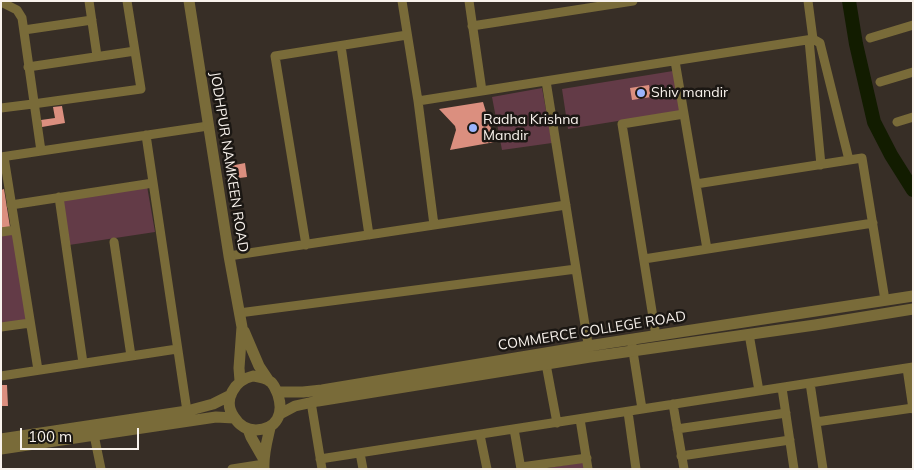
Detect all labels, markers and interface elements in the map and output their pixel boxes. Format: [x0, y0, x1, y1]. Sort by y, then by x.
street label: JODHPUR NAMKEEN ROAD [206, 71, 252, 253]
place label: Shiv mandir [651, 85, 728, 101]
marker: Shiv mandir [635, 87, 647, 99]
place label: Radha Krishna Mandir [483, 112, 579, 144]
marker: Radha Krishna Mandir [467, 122, 479, 134]
street label: COMMERCE COLLEGE ROAD [497, 308, 687, 354]
scale bar [22, 418, 141, 450]
text: 100 m [28, 427, 72, 446]

